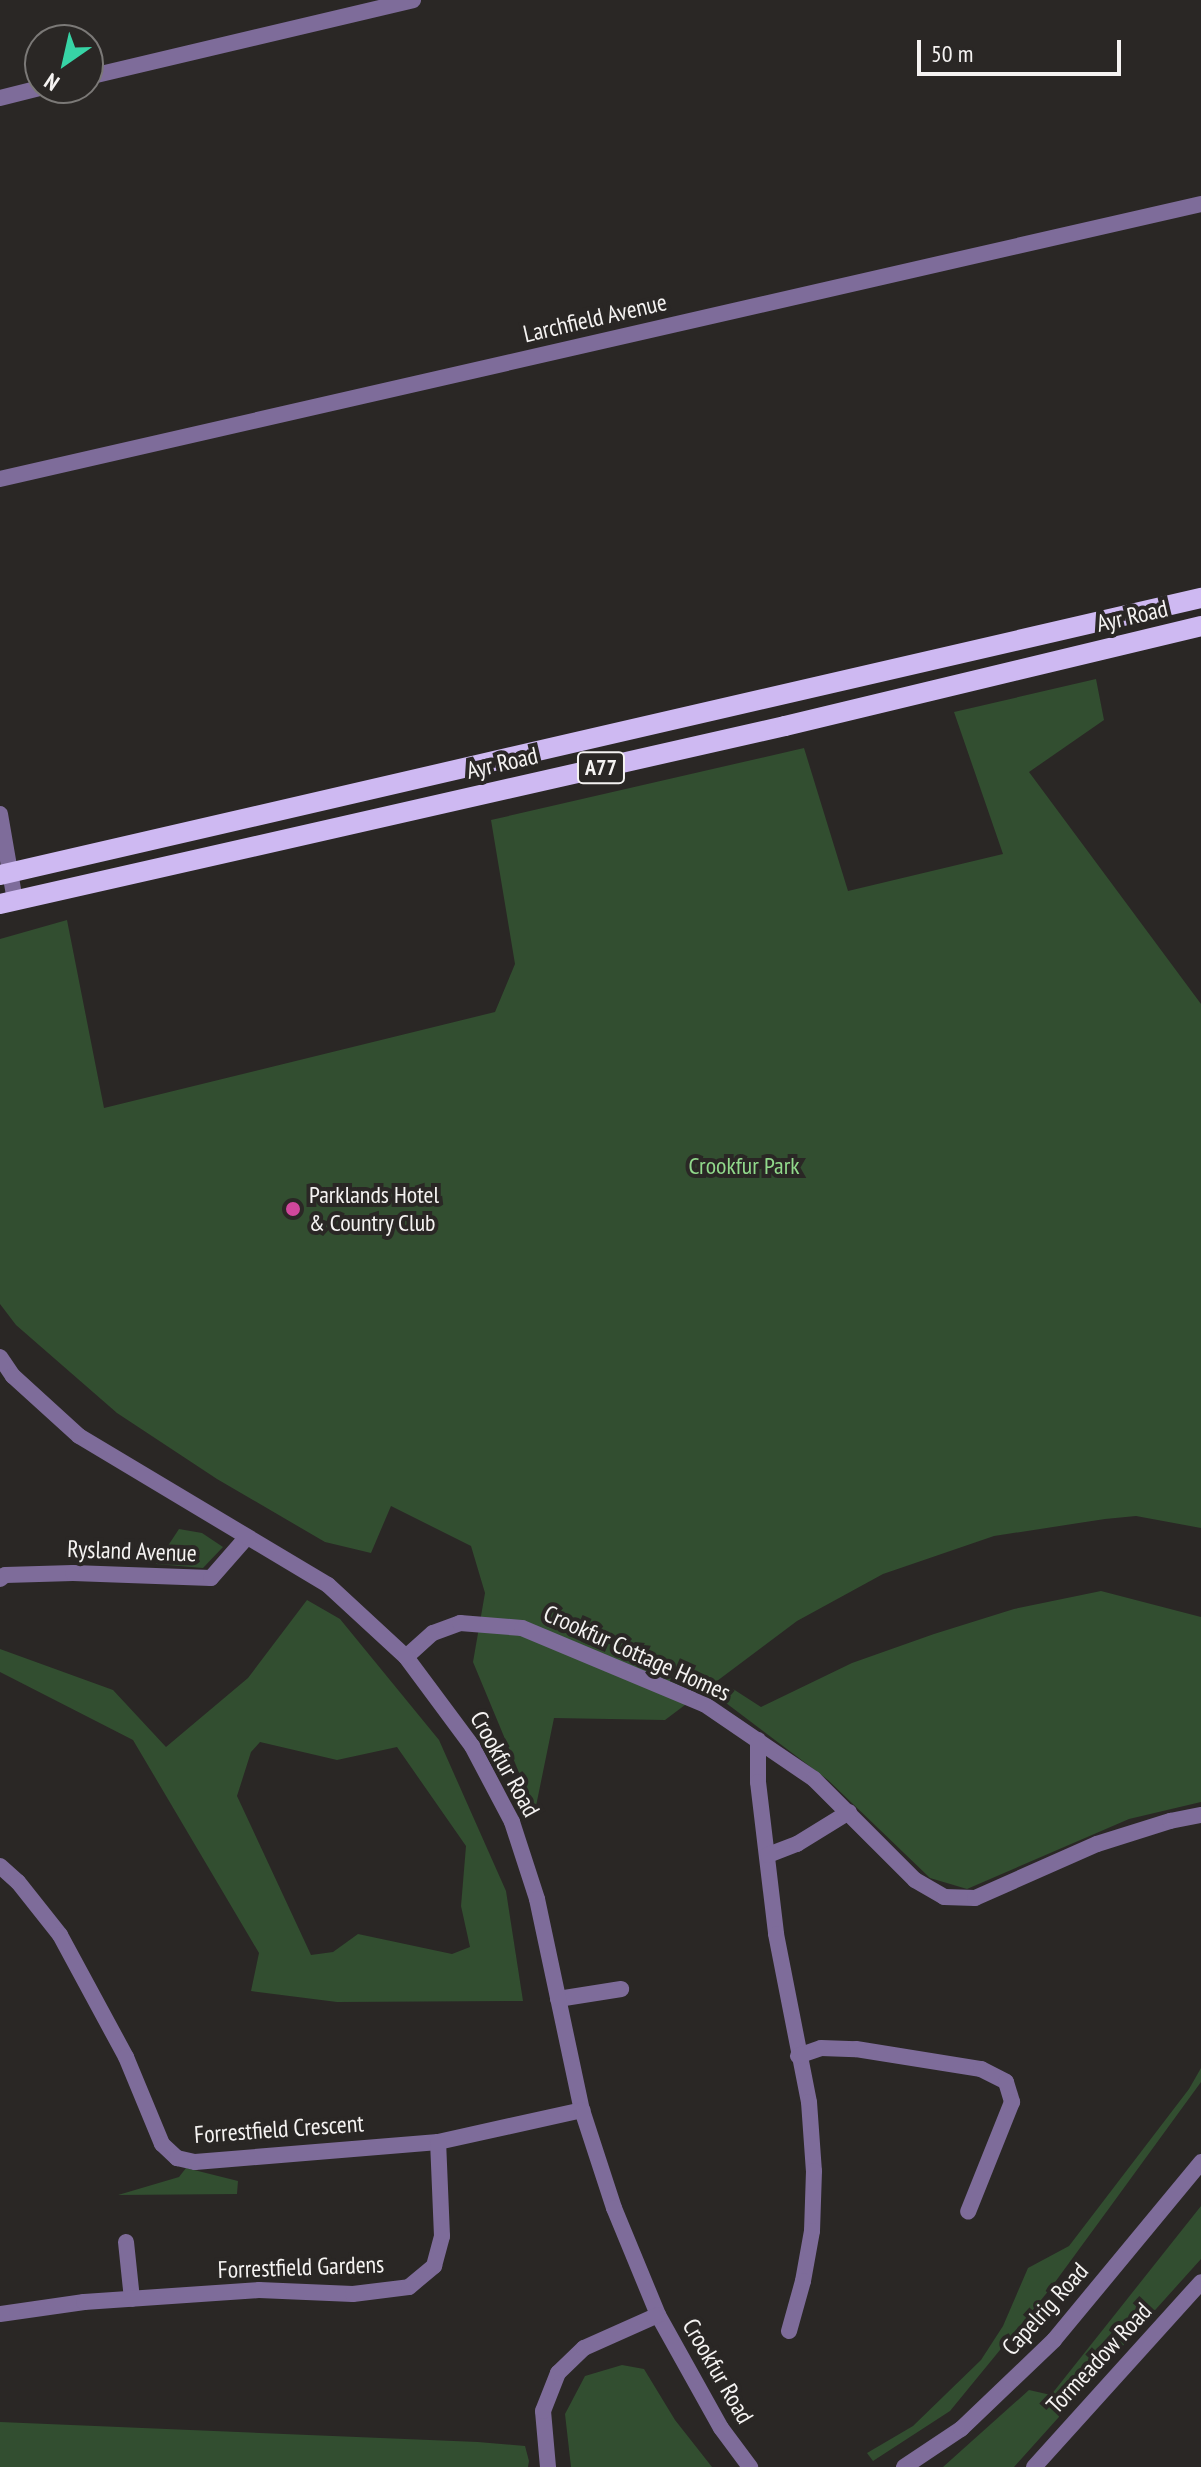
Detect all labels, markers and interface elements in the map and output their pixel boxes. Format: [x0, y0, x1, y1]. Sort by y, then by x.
north arrow [24, 24, 104, 104]
scale bar [921, 24, 1125, 74]
text: 50 m [931, 38, 973, 69]
text: N [39, 67, 64, 97]
street label: Larchfield Avenue [520, 287, 670, 349]
street label: Ayr Road [1094, 594, 1170, 638]
street label: Ayr Road [464, 741, 540, 785]
road number: A77 [575, 750, 627, 786]
park label: Crookfur Park [688, 1152, 800, 1180]
place label: Parklands Hotel & Country Club [309, 1181, 439, 1237]
marker: Parklands Hotel & Country Club [284, 1200, 302, 1218]
street label: Rysland Avenue [67, 1534, 197, 1568]
street label: Crookfur Cottage Homes [539, 1599, 735, 1707]
street label: Crookfur Road [464, 1706, 546, 1822]
street label: Forrestfield Crescent [193, 2109, 365, 2149]
street label: Forrestfield Gardens [217, 2250, 385, 2284]
street label: Capelrig Road [996, 2257, 1094, 2361]
street label: Tormeadow Road [1040, 2297, 1158, 2419]
street label: Crookfur Road [676, 2313, 760, 2429]

